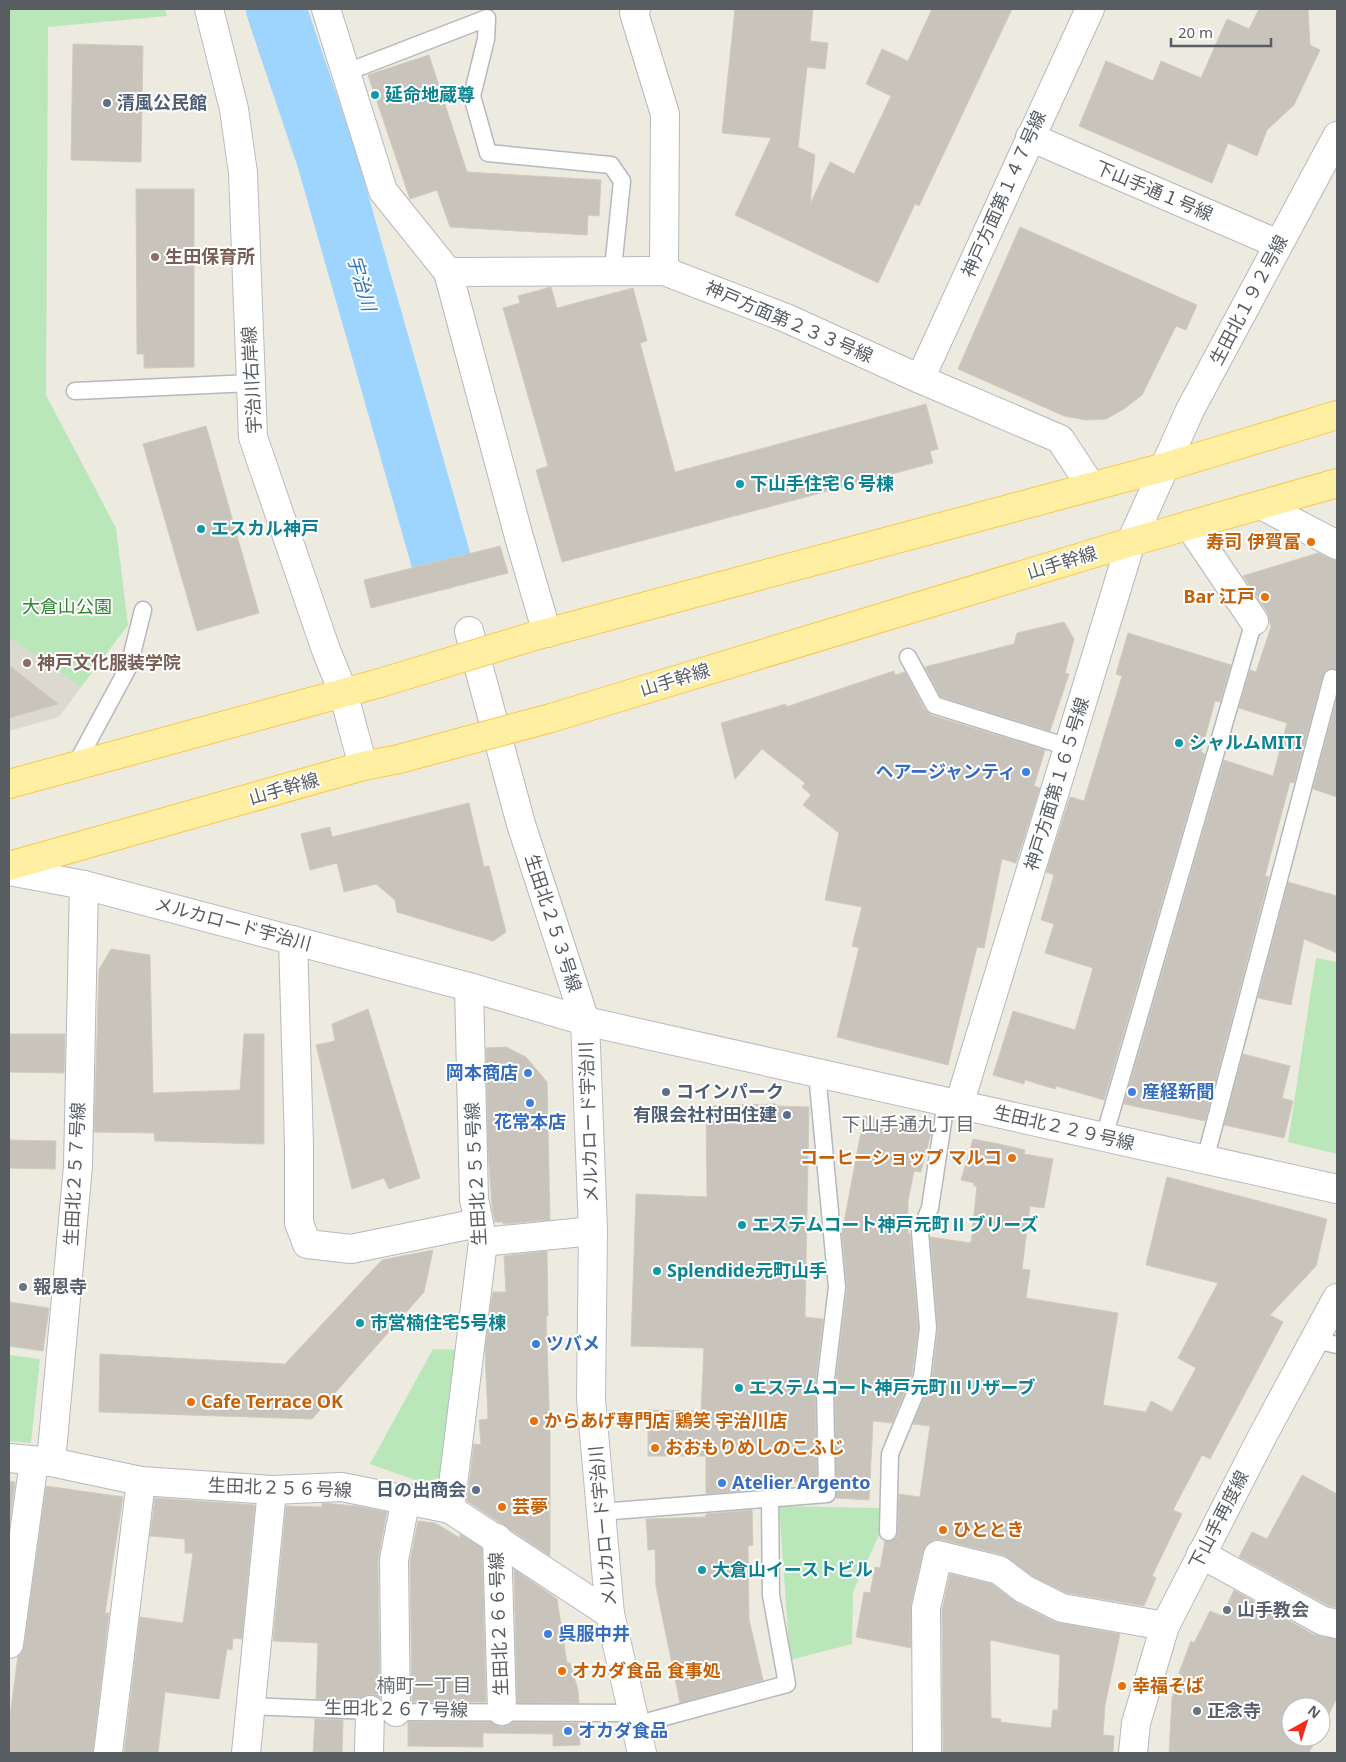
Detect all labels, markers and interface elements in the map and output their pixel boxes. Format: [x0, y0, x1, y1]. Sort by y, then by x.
scale bar [1171, 15, 1271, 47]
text: 20 m [1178, 22, 1213, 42]
place label: 延命地蔵尊 [385, 82, 475, 106]
marker: 延命地蔵尊 [369, 89, 381, 101]
place label: 清風公民館 [117, 90, 207, 114]
marker: 清風公民館 [101, 97, 113, 109]
street label: 神戸方面第１４７号線 [956, 106, 1051, 281]
street label: 下山手通１号線 [1092, 154, 1217, 226]
street label: 生田北１９２号線 [1204, 230, 1293, 369]
place label: 生田保育所 [165, 244, 255, 268]
marker: 生田保育所 [149, 251, 161, 263]
water label: 宇治川 [342, 252, 383, 316]
street label: 神戸方面第２３３号線 [702, 275, 877, 367]
street label: 宇治川右岸線 [236, 325, 266, 435]
place label: 下山手住宅６号棟 [750, 471, 894, 495]
marker: 下山手住宅６号棟 [734, 478, 746, 490]
place label: エスカル神戸 [211, 516, 319, 540]
marker: エスカル神戸 [195, 523, 207, 535]
place label: 寿司 伊賀富 [1206, 529, 1301, 553]
marker: 寿司 伊賀富 [1305, 536, 1317, 548]
street label: 山手幹線 [1024, 540, 1100, 584]
place label: Bar 江戸 [1184, 584, 1255, 608]
marker: Bar 江戸 [1259, 591, 1271, 603]
park label: 大倉山公園 [22, 594, 112, 618]
place label: 神戸文化服装学院 [37, 650, 181, 674]
marker: 神戸文化服装学院 [21, 657, 33, 669]
street label: 山手幹線 [637, 657, 713, 701]
street label: 神戸方面第１６５号線 [1018, 694, 1094, 873]
place label: シャルムMITI [1189, 730, 1302, 754]
marker: シャルムMITI [1173, 737, 1185, 749]
place label: ヘアージャンティ [875, 759, 1016, 783]
marker: ヘアージャンティ [1020, 766, 1032, 778]
street label: 山手幹線 [246, 767, 322, 809]
street label: 生田北２５３号線 [520, 851, 588, 995]
street label: メルカロード宇治川 [152, 891, 314, 956]
street label: メルカロード宇治川 [573, 1041, 603, 1203]
place label: 岡本商店 [446, 1060, 518, 1084]
marker: 岡本商店 [522, 1067, 534, 1079]
place label: コインパーク [676, 1079, 784, 1103]
place label: 産経新聞 [1142, 1079, 1214, 1103]
marker: コインパーク [660, 1086, 672, 1098]
marker: 産経新聞 [1126, 1086, 1138, 1098]
marker: 花常本店 [524, 1097, 536, 1109]
street label: 生田北２２９号線 [991, 1099, 1137, 1155]
street label: 生田北２５７号線 [58, 1101, 90, 1246]
street label: 生田北２５５号線 [459, 1102, 491, 1247]
place label: 有限会社村田住建 [633, 1102, 777, 1126]
place label: 花常本店 [494, 1109, 566, 1133]
marker: 有限会社村田住建 [781, 1109, 793, 1121]
district label: 下山手通九丁目 [841, 1111, 975, 1137]
place label: コーヒーショップ マルコ [800, 1145, 1002, 1169]
marker: コーヒーショップ マルコ [1006, 1152, 1018, 1164]
place label: エステムコート神戸元町Ⅱブリーズ [752, 1212, 1039, 1236]
marker: エステムコート神戸元町Ⅱブリーズ [736, 1219, 748, 1231]
place label: Splendide元町山手 [667, 1258, 827, 1282]
marker: Splendide元町山手 [651, 1265, 663, 1277]
place label: 報恩寺 [33, 1274, 87, 1298]
marker: 報恩寺 [17, 1281, 29, 1293]
place label: 市営楠住宅5号棟 [370, 1310, 506, 1334]
marker: 市営楠住宅5号棟 [354, 1317, 366, 1329]
place label: ツバメ [546, 1331, 600, 1355]
marker: ツバメ [530, 1338, 542, 1350]
place label: エステムコート神戸元町Ⅱリザーブ [749, 1375, 1035, 1399]
marker: エステムコート神戸元町Ⅱリザーブ [733, 1382, 745, 1394]
place label: Cafe Terrace OK [201, 1389, 343, 1413]
marker: Cafe Terrace OK [185, 1396, 197, 1408]
place label: からあげ専門店 鶏笑 宇治川店 [544, 1408, 787, 1432]
marker: からあげ専門店 鶏笑 宇治川店 [528, 1415, 540, 1427]
place label: おおもりめしのこふじ [665, 1435, 845, 1459]
marker: おおもりめしのこふじ [649, 1442, 661, 1454]
street label: メルカロード宇治川 [583, 1445, 621, 1608]
street label: 下山手再度線 [1183, 1466, 1253, 1573]
place label: Atelier Argento [732, 1470, 870, 1494]
street label: 生田北２５６号線 [208, 1472, 352, 1502]
place label: 日の出商会 [376, 1477, 466, 1501]
marker: Atelier Argento [716, 1477, 728, 1489]
marker: 日の出商会 [470, 1484, 482, 1496]
place label: 芸夢 [512, 1494, 548, 1518]
marker: 芸夢 [496, 1501, 508, 1513]
place label: ひととき [953, 1517, 1024, 1541]
marker: ひととき [937, 1524, 949, 1536]
street label: 生田北２６６号線 [483, 1552, 513, 1696]
place label: 大倉山イーストビル [712, 1557, 873, 1581]
marker: 大倉山イーストビル [696, 1564, 708, 1576]
place label: 山手教会 [1237, 1597, 1309, 1621]
marker: 山手教会 [1221, 1604, 1233, 1616]
place label: 呉服中井 [558, 1621, 630, 1645]
marker: 呉服中井 [542, 1628, 554, 1640]
place label: オカダ食品 食事処 [572, 1658, 721, 1682]
marker: オカダ食品 食事処 [556, 1665, 568, 1677]
district label: 楠町一丁目 [376, 1672, 472, 1698]
place label: 幸福そば [1132, 1673, 1204, 1697]
marker: 幸福そば [1116, 1680, 1128, 1692]
street label: 生田北２６７号線 [324, 1695, 468, 1721]
north arrow [1281, 1697, 1331, 1747]
place label: 正念寺 [1207, 1698, 1261, 1722]
text: N [1304, 1701, 1325, 1722]
marker: 正念寺 [1191, 1705, 1203, 1717]
place label: オカダ食品 [578, 1718, 668, 1742]
marker: オカダ食品 [562, 1725, 574, 1737]

